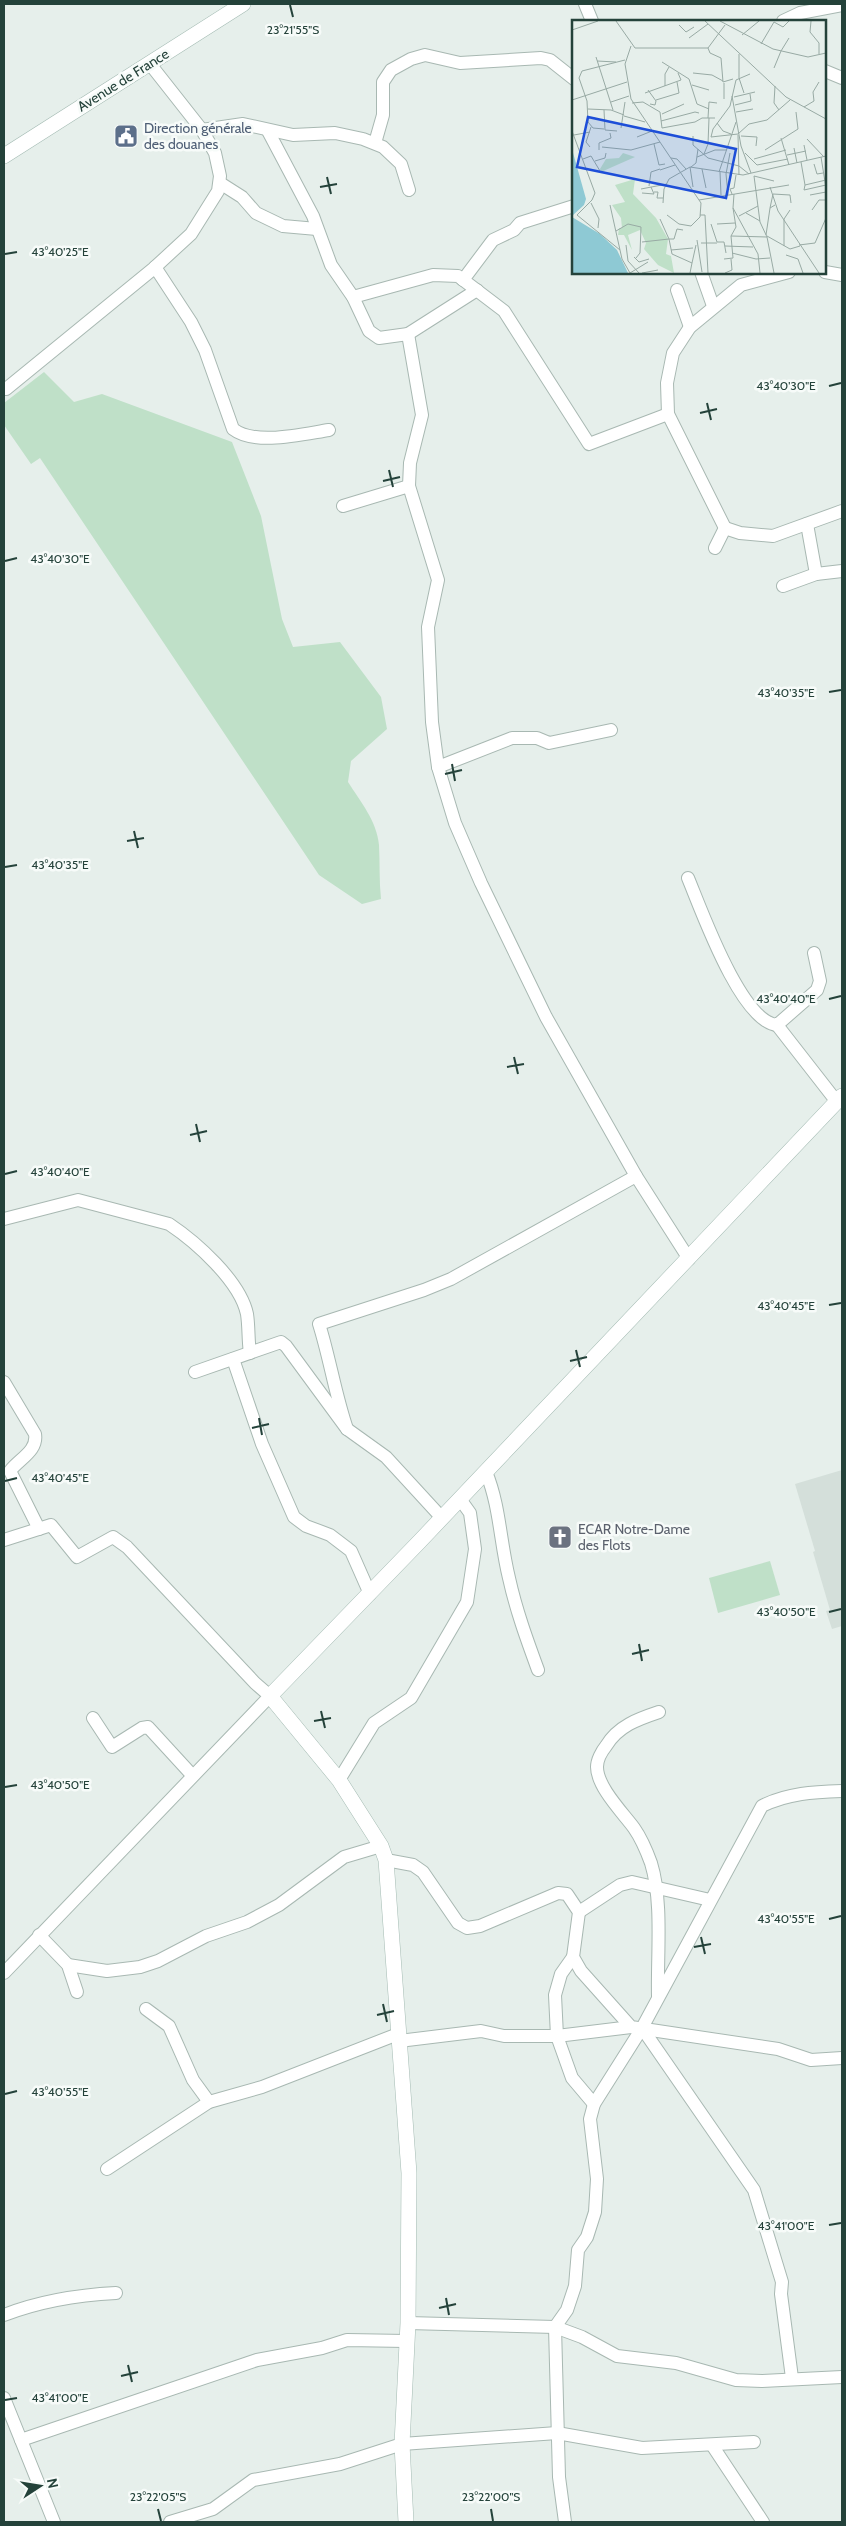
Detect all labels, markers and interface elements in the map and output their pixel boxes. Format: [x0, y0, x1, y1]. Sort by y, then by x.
inset map [572, 20, 826, 274]
text: 23°21'55"S [267, 22, 319, 37]
street label: Avenue de France [74, 45, 172, 115]
place label: Direction générale des douanes [144, 119, 252, 153]
public building icon: Direction générale des douanes [113, 123, 139, 149]
text: 43°40'25"E [31, 244, 89, 259]
text: 43°40'30"E [756, 378, 816, 393]
text: 43°40'30"E [30, 551, 90, 566]
text: 43°40'35"E [757, 685, 815, 700]
text: 43°40'35"E [31, 857, 89, 872]
text: 43°40'40"E [756, 991, 816, 1006]
text: 43°40'40"E [30, 1164, 90, 1179]
text: 43°40'45"E [757, 1298, 815, 1313]
text: 43°40'45"E [31, 1470, 89, 1485]
place label: ECAR Notre-Dame des Flots [578, 1520, 690, 1554]
church icon: ECAR Notre-Dame des Flots [547, 1524, 573, 1550]
text: 43°40'50"E [756, 1604, 816, 1619]
text: 43°40'50"E [30, 1777, 90, 1792]
text: 43°40'55"E [757, 1911, 815, 1926]
text: 43°40'55"E [31, 2084, 89, 2099]
text: 43°41'00"E [758, 2218, 815, 2233]
text: 43°41'00"E [32, 2390, 89, 2405]
north arrow [15, 2461, 65, 2511]
text: N [43, 2477, 63, 2490]
text: 23°22'05"S [130, 2489, 186, 2504]
text: 23°22'00"S [462, 2489, 520, 2504]

